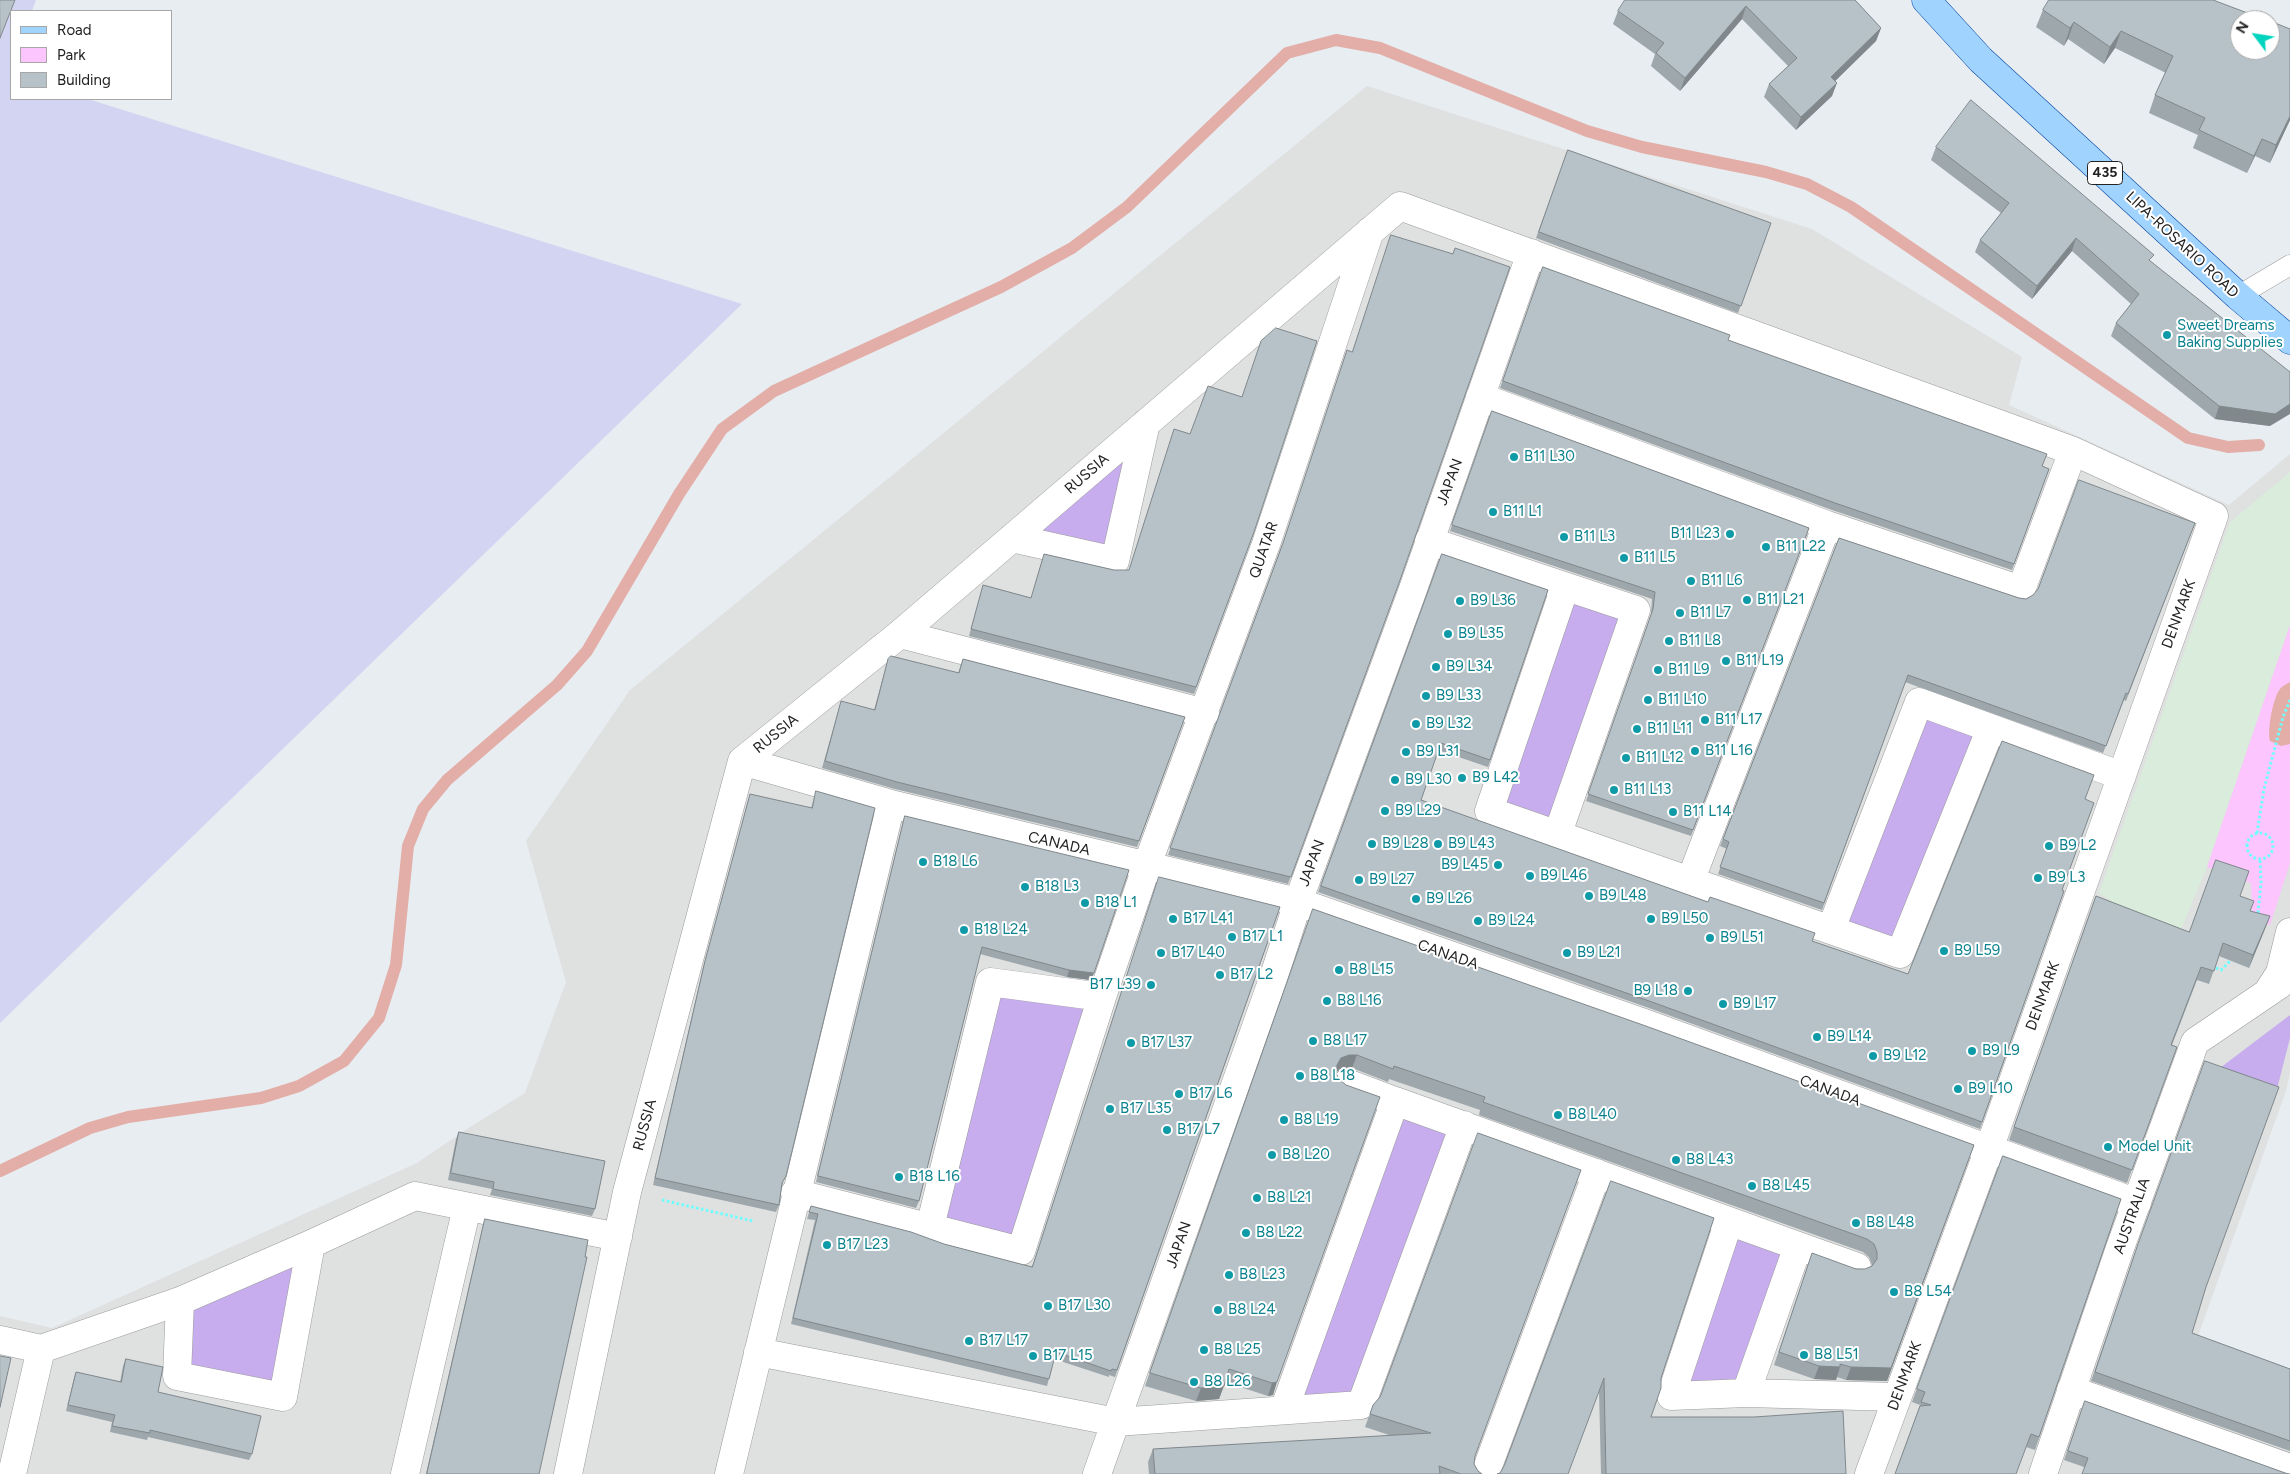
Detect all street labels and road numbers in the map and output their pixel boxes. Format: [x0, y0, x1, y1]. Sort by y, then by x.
road number: 435 [2088, 162, 2122, 184]
street label: LIPA-ROSARIO ROAD [2122, 188, 2242, 302]
street label: RUSSIA [1061, 450, 1113, 498]
street label: JAPAN [1433, 456, 1467, 508]
street label: QUATAR [1246, 519, 1282, 581]
street label: DENMARK [2158, 577, 2200, 651]
street label: RUSSIA [750, 710, 802, 758]
street label: CANADA [1026, 828, 1092, 860]
street label: JAPAN [1295, 837, 1329, 889]
street label: CANADA [1415, 936, 1481, 974]
street label: DENMARK [2022, 959, 2064, 1033]
street label: CANADA [1797, 1072, 1863, 1110]
street label: RUSSIA [629, 1097, 661, 1153]
street label: AUSTRALIA [2110, 1175, 2154, 1257]
street label: JAPAN [1163, 1219, 1195, 1271]
street label: DENMARK [1884, 1339, 1926, 1413]

